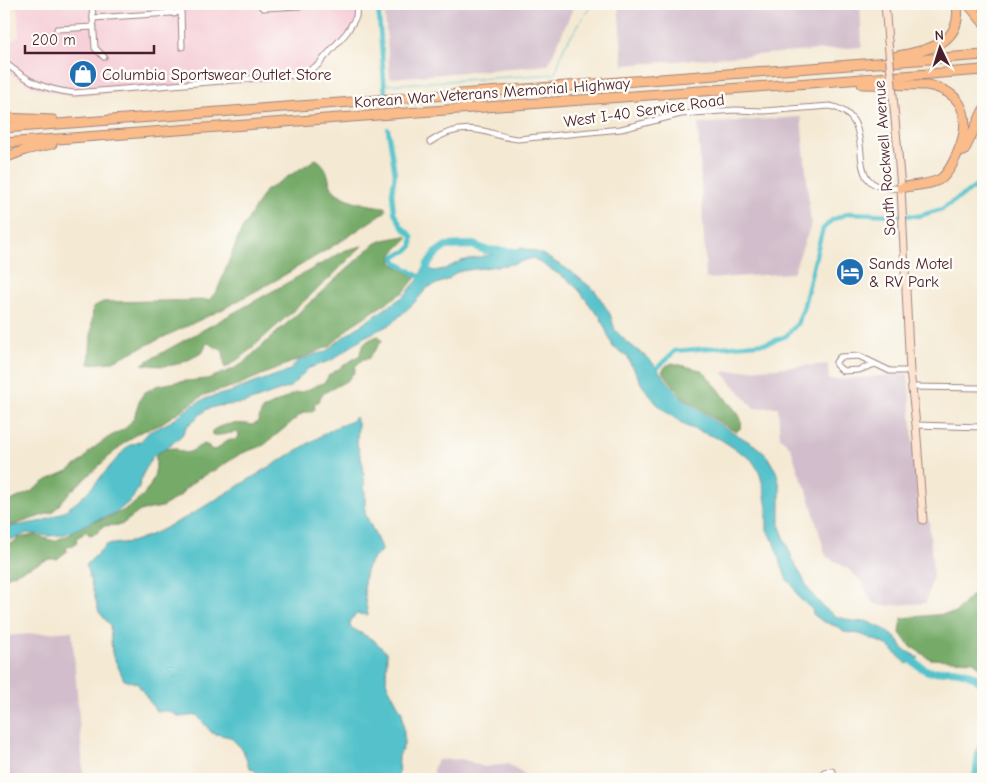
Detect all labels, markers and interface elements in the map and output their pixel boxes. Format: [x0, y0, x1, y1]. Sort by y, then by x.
scale bar [25, 22, 154, 54]
north arrow [914, 22, 964, 72]
text: N [934, 27, 944, 44]
text: 200 m [32, 31, 76, 49]
shop icon: Columbia Sportswear Outlet Store [68, 59, 98, 89]
place label: Columbia Sportswear Outlet Store [102, 66, 332, 84]
street label: Korean War Veterans Memorial Highway [353, 74, 632, 112]
street label: South Rockwell Avenue [871, 80, 899, 236]
street label: West I-40 Service Road [563, 91, 726, 131]
place label: Sands Motel & RV Park [869, 255, 953, 291]
hotel icon: Sands Motel & RV Park [835, 257, 865, 287]

